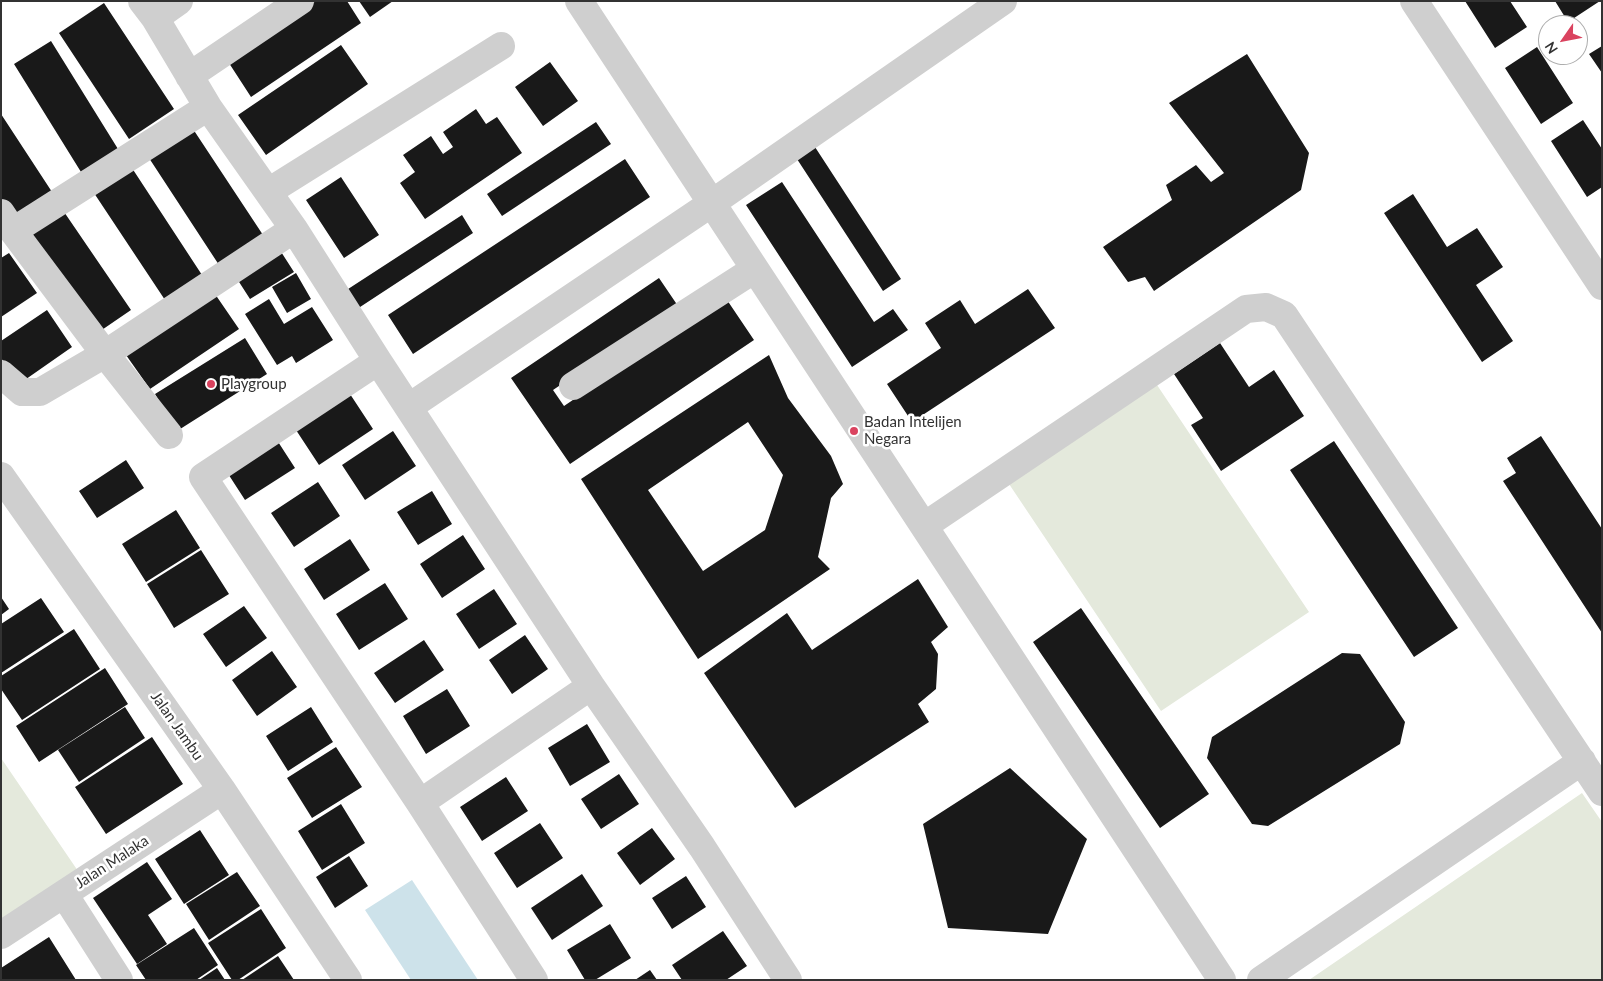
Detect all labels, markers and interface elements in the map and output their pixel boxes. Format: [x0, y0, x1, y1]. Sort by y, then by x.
north arrow [1538, 15, 1588, 65]
text: N [1541, 39, 1561, 57]
place label: Playgroup [221, 375, 287, 393]
marker: Playgroup [205, 378, 217, 390]
place label: Badan Intelijen Negara [864, 413, 962, 448]
marker: Badan Intelijen Negara [848, 425, 860, 437]
street label: Jalan Jambu [147, 688, 207, 764]
street label: Jalan Malaka [72, 832, 152, 892]

